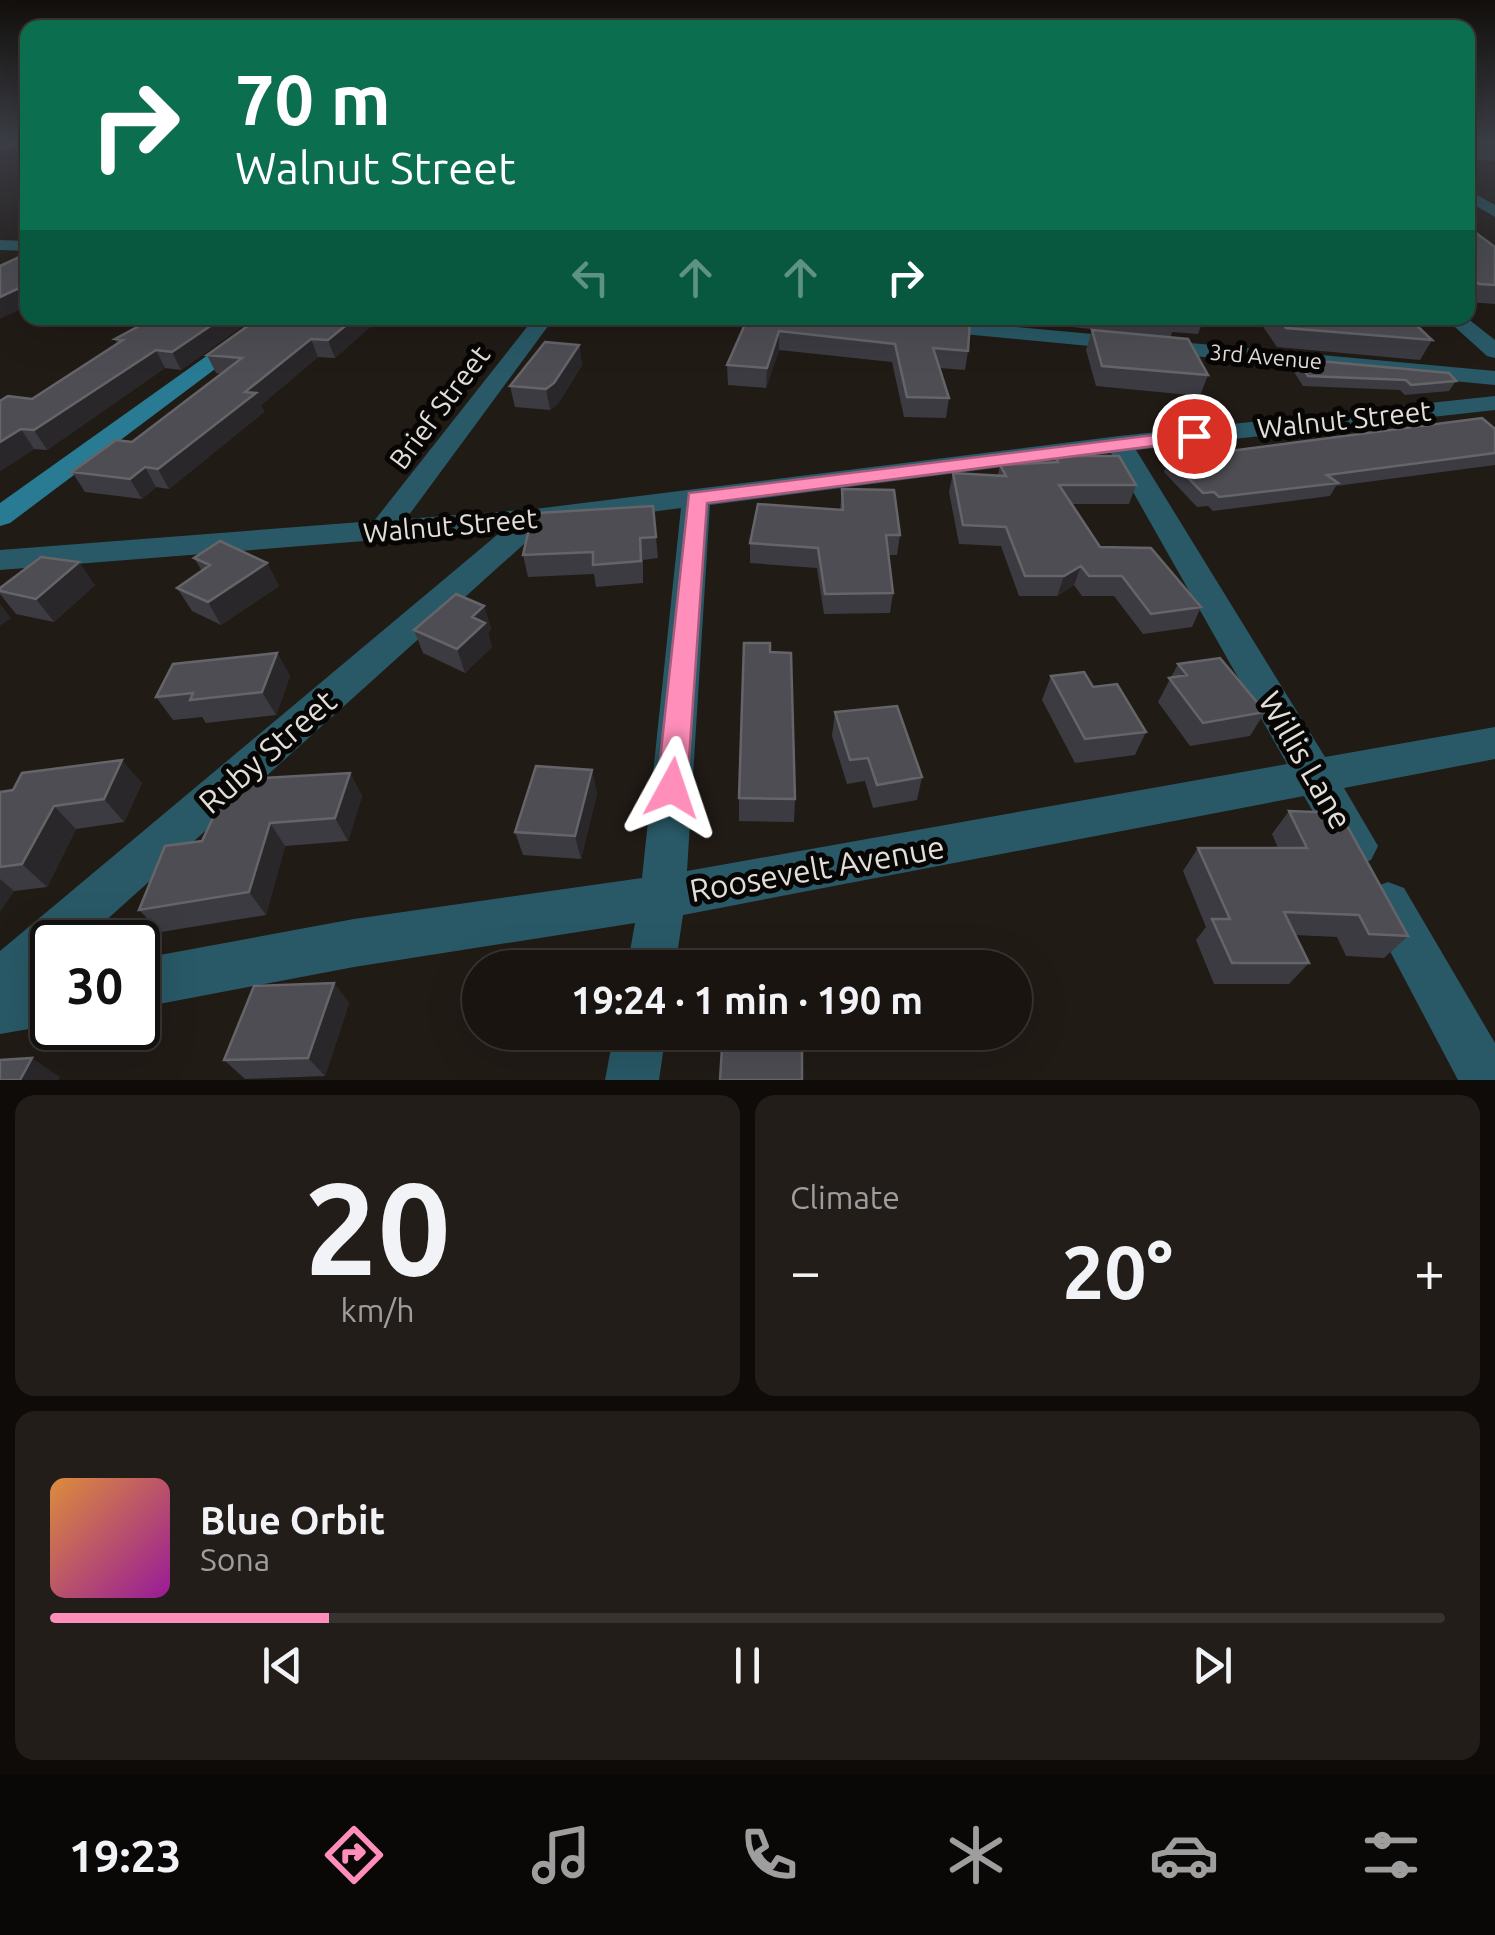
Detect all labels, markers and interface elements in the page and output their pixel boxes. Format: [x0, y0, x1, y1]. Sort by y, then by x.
icon: right [70, 60, 200, 190]
text: 70 m [235, 60, 391, 138]
text: Walnut Street [235, 142, 516, 193]
icon: left [563, 250, 618, 305]
icon: ahead [668, 250, 723, 305]
icon: ahead [773, 250, 828, 305]
icon: right [878, 250, 933, 305]
street label: Brief Street [383, 339, 495, 475]
street label: 3rd Avenue [1209, 339, 1323, 373]
pin [1152, 394, 1237, 479]
street label: Walnut Street [1256, 394, 1432, 444]
icon: arrive [1167, 409, 1222, 464]
street label: Walnut Street [362, 502, 538, 548]
street label: Ruby Street [191, 682, 343, 820]
street label: Willis Lane [1252, 685, 1360, 835]
position arrow [620, 736, 724, 840]
street label: Roosevelt Avenue [687, 828, 947, 908]
speed limit sign: 30 [30, 920, 160, 1050]
text: 19:24 · 1 min · 190 m [571, 979, 923, 1021]
text: 20 [304, 1154, 451, 1300]
text: Climate [790, 1179, 900, 1215]
text: 20° [1062, 1229, 1173, 1313]
text: − [790, 1240, 821, 1301]
text: + [1414, 1240, 1445, 1301]
text: km/h [341, 1292, 414, 1328]
text: Blue Orbit [200, 1499, 385, 1541]
text: Sona [200, 1541, 270, 1577]
icon: previous [255, 1638, 310, 1693]
icon: pause [720, 1638, 775, 1693]
icon: next [1185, 1638, 1240, 1693]
icon: directions [319, 1820, 389, 1890]
icon: music [526, 1820, 596, 1890]
icon: phone [734, 1820, 804, 1890]
icon: climate [941, 1820, 1011, 1890]
icon: car [1149, 1820, 1219, 1890]
icon: filters [1356, 1820, 1426, 1890]
text: 19:23 [69, 1830, 181, 1881]

